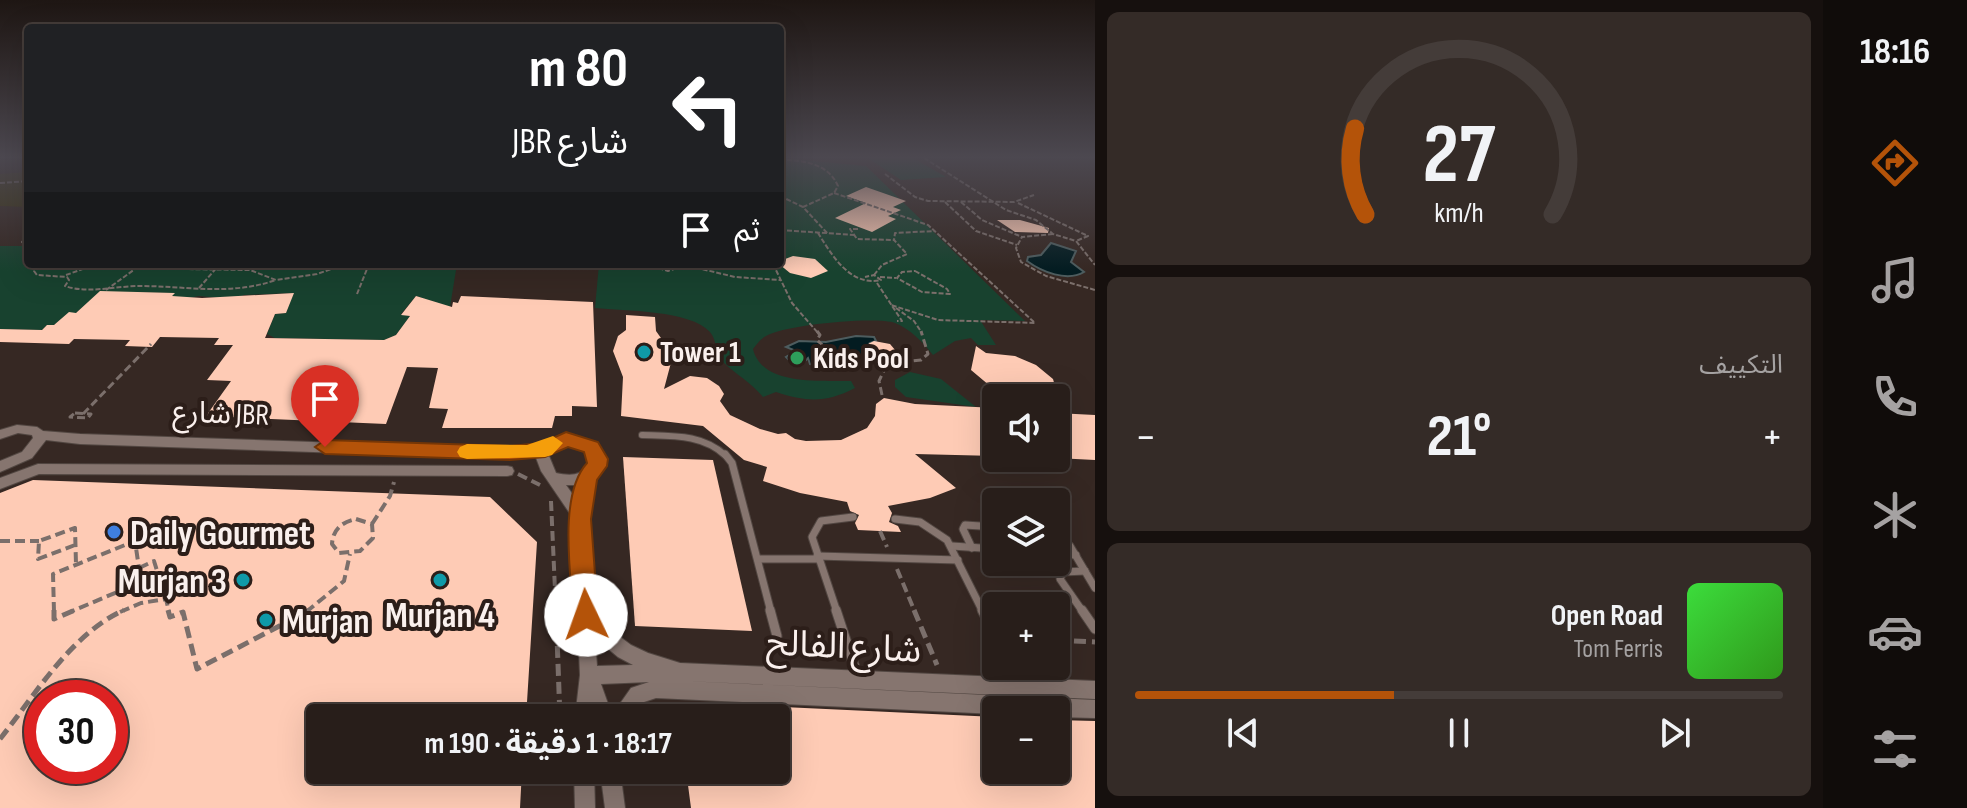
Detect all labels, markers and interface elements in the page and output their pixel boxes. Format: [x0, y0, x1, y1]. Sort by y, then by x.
text: 18:16 [1860, 31, 1930, 74]
text: 80 m [529, 36, 628, 103]
icon: left [656, 56, 760, 160]
text: 27 [1423, 105, 1496, 205]
text: شارع JBR [512, 121, 628, 164]
icon: directions [1867, 135, 1923, 191]
text: km/h [1434, 196, 1484, 231]
icon: arrive [674, 208, 718, 252]
text: ثم [734, 213, 760, 249]
icon: music [1867, 252, 1923, 308]
place label: Tower 1 [660, 335, 741, 371]
place label: Kids Pool [813, 341, 909, 377]
marker: Tower 1 [635, 343, 653, 361]
marker: Kids Pool [788, 349, 806, 367]
text: التكييف [1699, 350, 1783, 381]
pin [291, 365, 359, 447]
icon: phone [1867, 369, 1923, 425]
icon: arrive [303, 377, 347, 421]
map controls [982, 384, 1070, 784]
button: sound [982, 384, 1070, 472]
street label: شارع JBR [172, 394, 270, 437]
text: 21° [1426, 401, 1492, 473]
text: − [1135, 411, 1157, 464]
text: + [1761, 411, 1783, 464]
icon: climate [1867, 487, 1923, 543]
button: layers [982, 488, 1070, 576]
place label: Daily Gourmet [130, 513, 311, 556]
marker: Daily Gourmet [105, 523, 123, 541]
place label: Murjan 3 [118, 561, 227, 604]
marker: Murjan 3 [234, 571, 252, 589]
marker: Murjan 4 [431, 571, 449, 589]
position arrow [544, 573, 628, 657]
button: + [982, 592, 1070, 680]
place label: Murjan 4 [385, 595, 495, 638]
text: Open Road [1551, 598, 1663, 634]
place label: Murjan [282, 601, 370, 644]
icon: car [1867, 604, 1923, 660]
marker: Murjan [257, 611, 275, 629]
street label: شارع الفالح [765, 622, 922, 676]
text: Tom Ferris [1574, 634, 1663, 665]
speed limit sign: 30 [24, 680, 128, 784]
button: − [982, 696, 1070, 784]
icon: previous [1221, 711, 1265, 755]
icon: pause [1437, 711, 1481, 755]
icon: next [1653, 711, 1697, 755]
icon: filters [1867, 721, 1923, 777]
text: 18:17 · 1 دقيقة · 190 m [424, 726, 672, 762]

